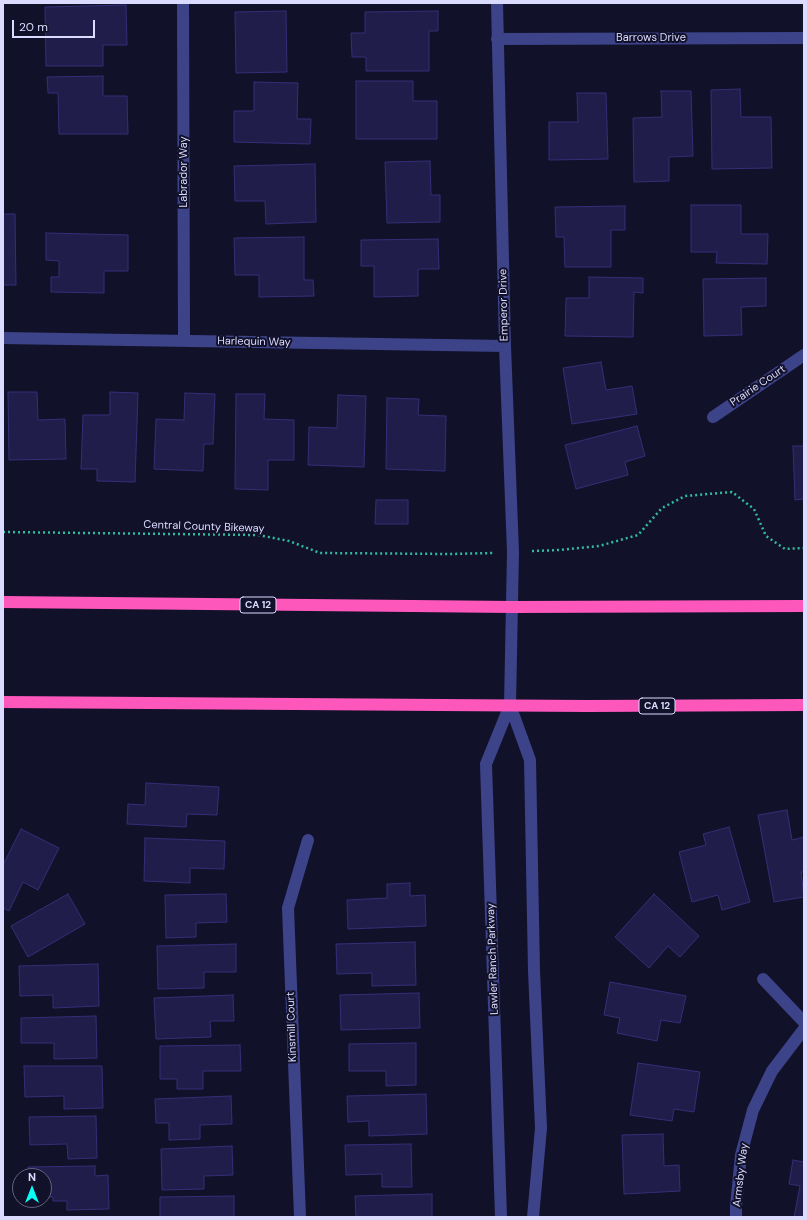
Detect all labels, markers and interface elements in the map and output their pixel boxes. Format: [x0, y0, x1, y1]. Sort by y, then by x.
scale bar [14, 12, 97, 38]
text: 20 m [19, 19, 48, 35]
street label: Barrows Drive [616, 31, 686, 45]
street label: Labrador Way [177, 136, 191, 208]
street label: Emperor Drive [497, 269, 511, 341]
street label: Harlequin Way [217, 335, 291, 349]
street label: Prairie Court [728, 363, 788, 409]
street label: Central County Bikeway [143, 518, 265, 536]
road number: CA 12 [240, 597, 276, 613]
road number: CA 12 [639, 698, 675, 714]
street label: Lawler Ranch Parkway [484, 903, 502, 1015]
street label: Kinsmill Court [284, 992, 300, 1062]
street label: Armsby Way [731, 1142, 751, 1208]
north arrow [12, 1168, 52, 1208]
text: N [28, 1170, 36, 1184]

